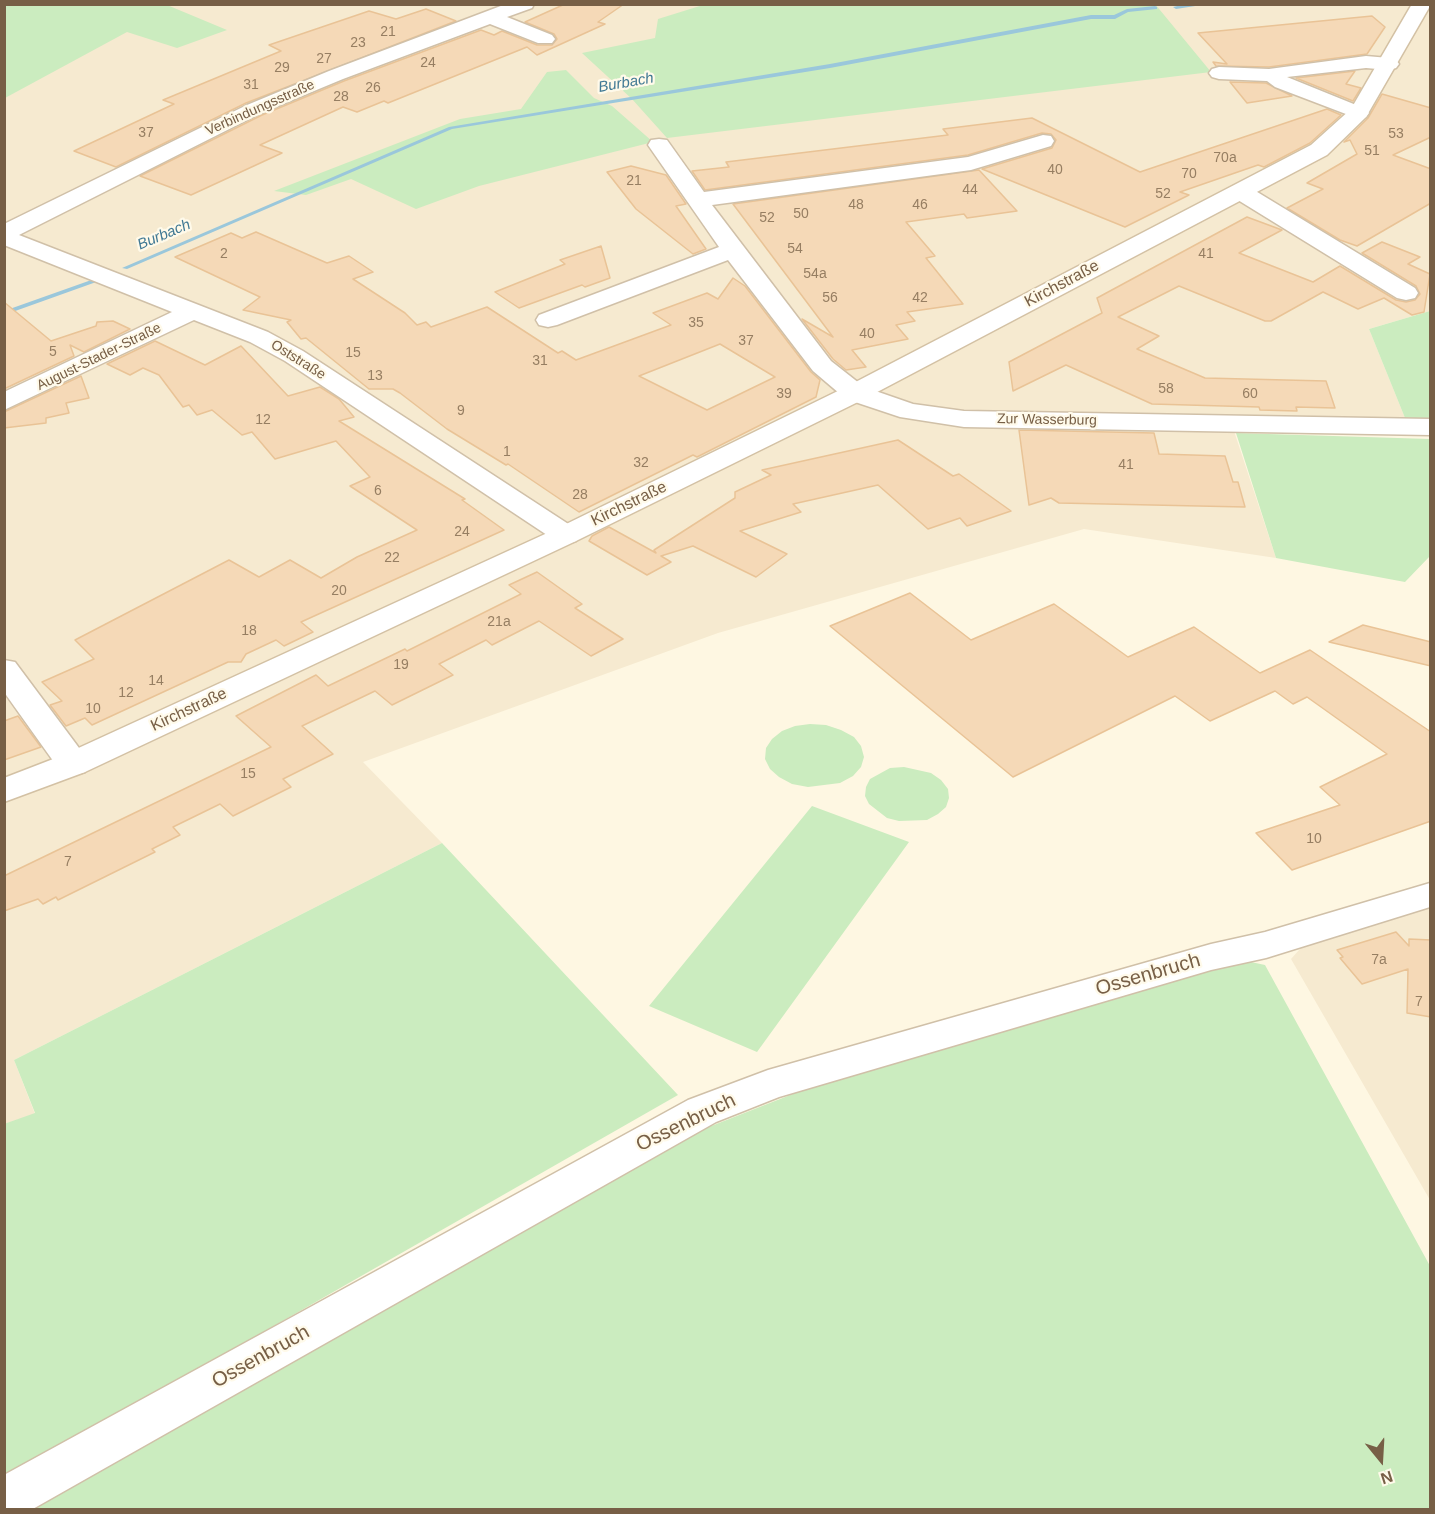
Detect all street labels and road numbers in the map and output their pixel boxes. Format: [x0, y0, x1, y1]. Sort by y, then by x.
street label: Verbindungsstraße [203, 76, 317, 140]
street label: Kirchstraße [1021, 256, 1103, 312]
street label: August-Stader-Straße [34, 320, 164, 394]
street label: Oststraße [267, 337, 329, 383]
street label: Zur Wasserburg [997, 411, 1097, 429]
street label: Kirchstraße [588, 477, 670, 531]
street label: Kirchstraße [148, 684, 230, 736]
street label: Ossenbruch [1093, 949, 1203, 1001]
street label: Ossenbruch [632, 1089, 740, 1157]
street label: Ossenbruch [208, 1320, 314, 1394]

